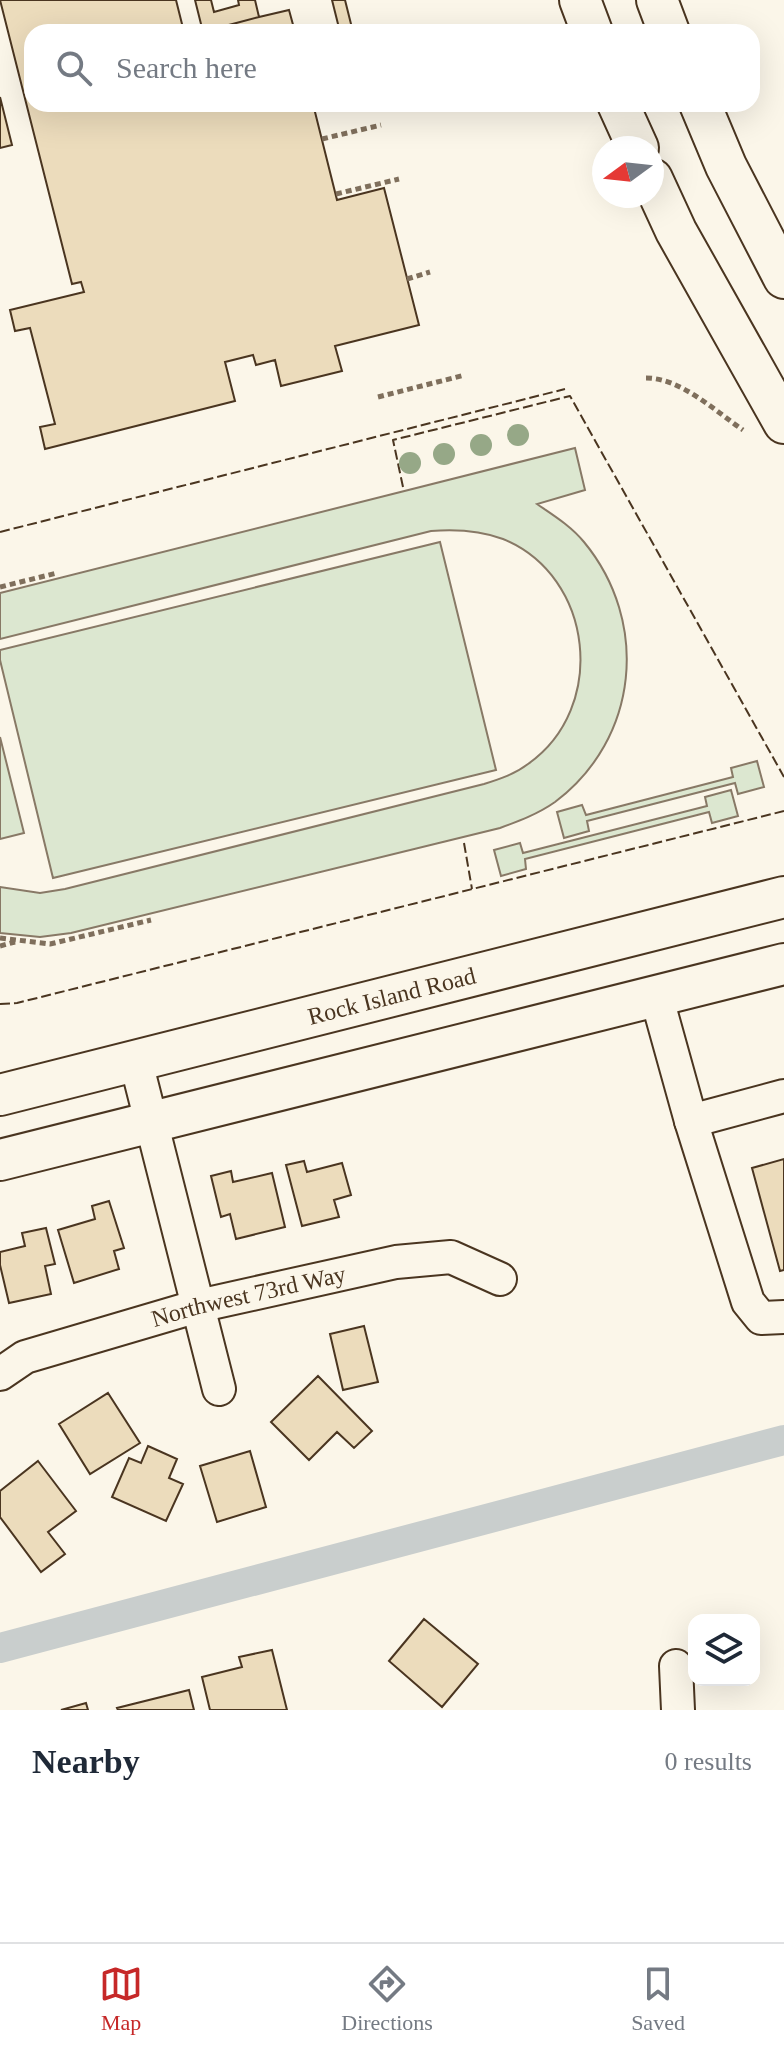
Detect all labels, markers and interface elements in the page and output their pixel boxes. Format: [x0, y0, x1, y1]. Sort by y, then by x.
search box [24, 24, 760, 112]
icon: search [52, 46, 96, 90]
text: Search here [116, 51, 257, 84]
north arrow [592, 136, 664, 208]
street label: Rock Island Road [305, 962, 478, 1030]
street label: Northwest 73rd Way [148, 1261, 348, 1332]
map controls [688, 1614, 760, 1686]
button: layers [688, 1614, 760, 1686]
text: Nearby [32, 1743, 140, 1780]
text: 0 results [665, 1747, 752, 1776]
tab: Map [99, 1962, 143, 2036]
tab: Directions [341, 1962, 433, 2036]
tab: Saved [631, 1962, 685, 2036]

